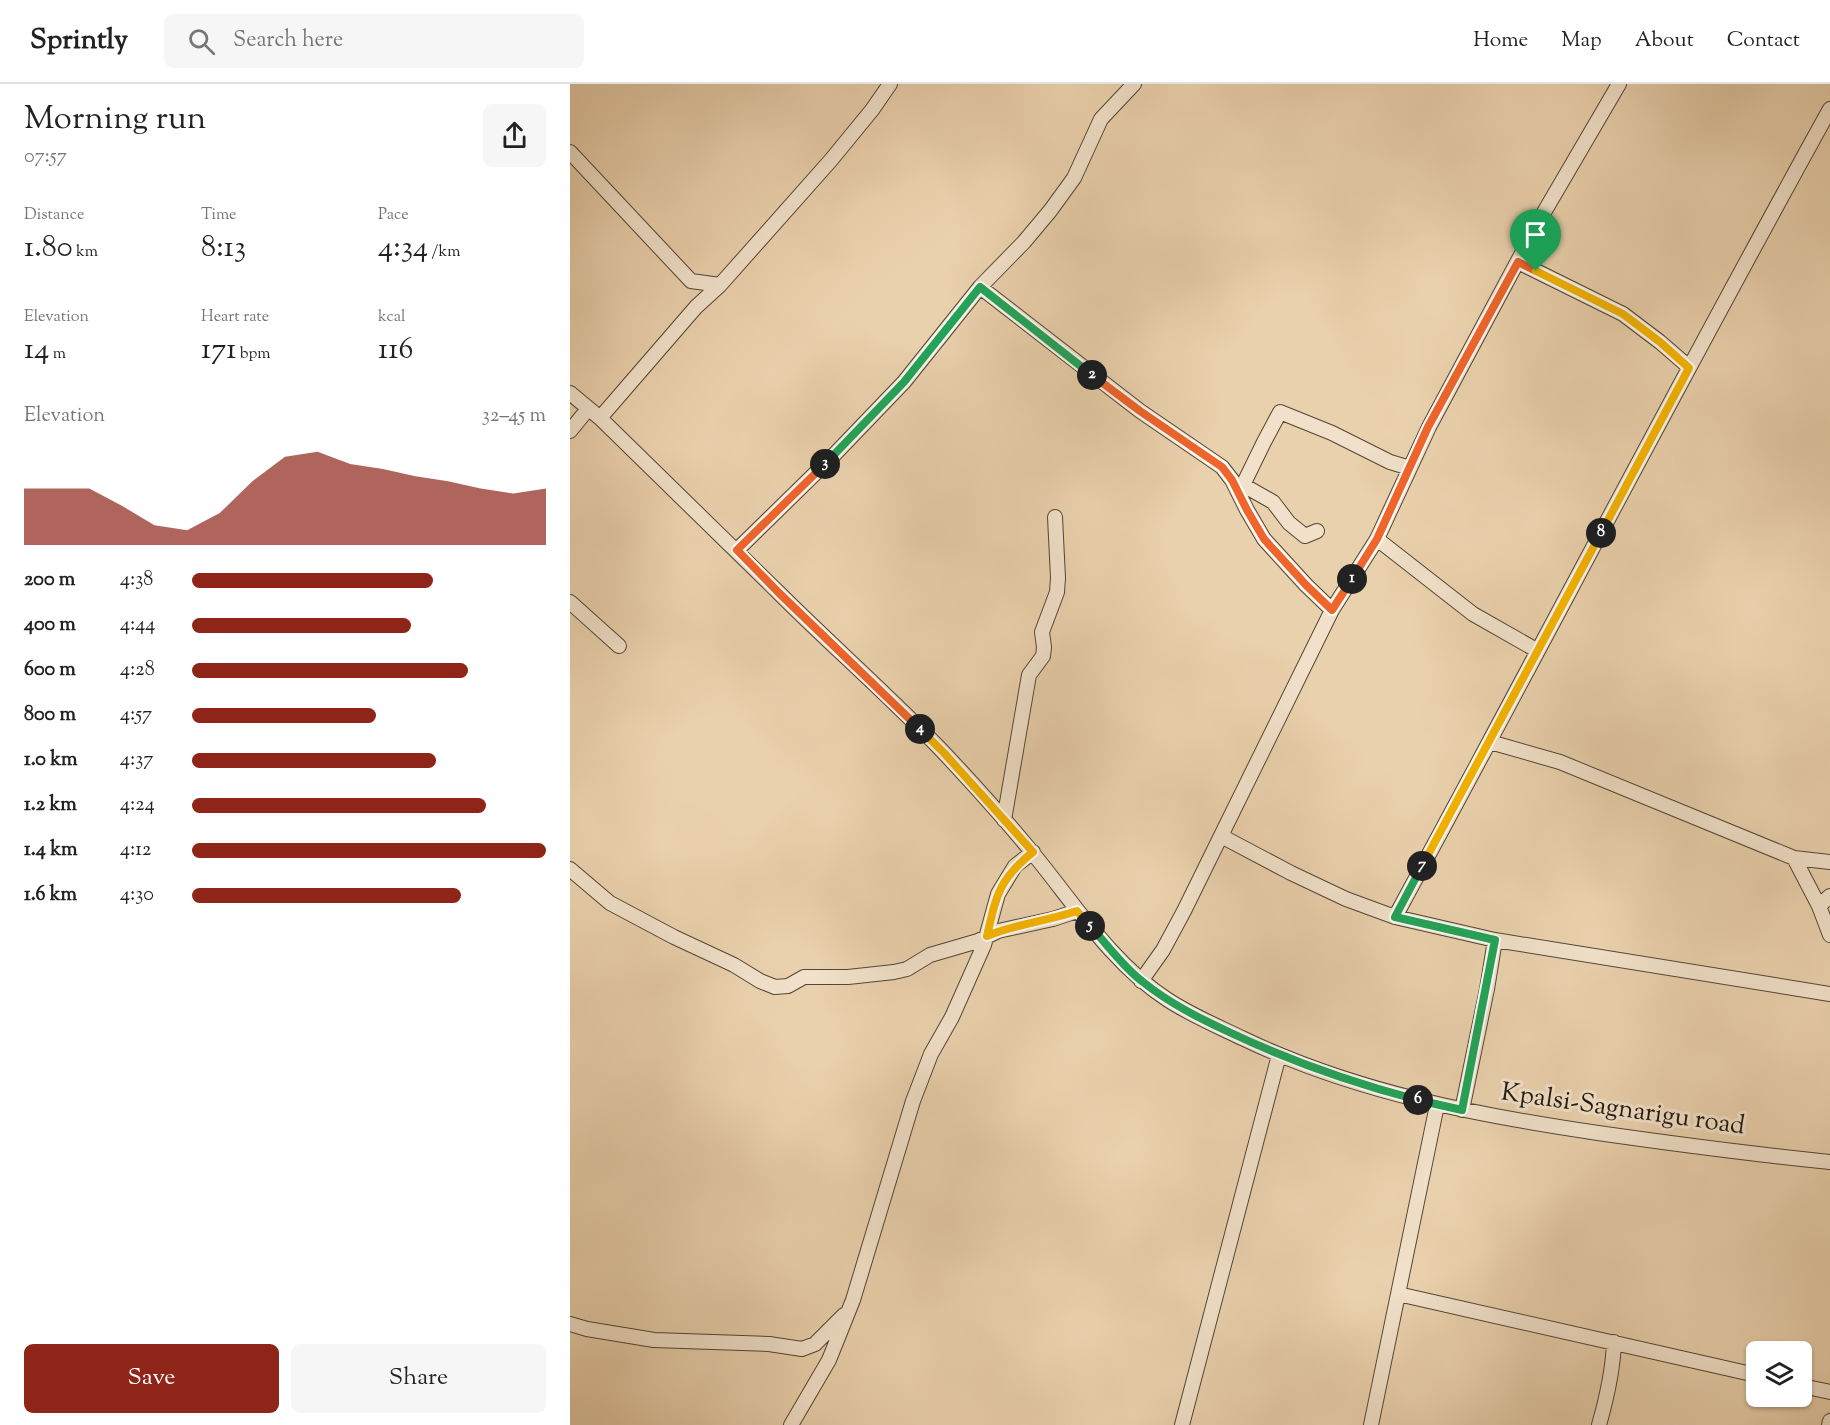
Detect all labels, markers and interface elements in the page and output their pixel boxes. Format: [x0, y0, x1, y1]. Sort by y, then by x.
search box [164, 14, 584, 68]
text: Sprintly [30, 21, 128, 61]
icon: search [185, 25, 218, 58]
text: Search here [233, 25, 343, 57]
text: Home [1473, 26, 1528, 56]
text: Map [1561, 26, 1602, 56]
text: About [1635, 26, 1694, 56]
text: Contact [1727, 26, 1800, 56]
text: Morning run [24, 96, 206, 144]
button: share [483, 104, 546, 167]
text: 07:57 [24, 143, 67, 172]
text: Distance [24, 204, 84, 227]
text: Time [201, 204, 237, 227]
text: Pace [378, 204, 409, 227]
pin [1510, 209, 1561, 271]
icon: arrive [1519, 218, 1552, 251]
text: 1.80 [24, 227, 73, 270]
text: 8:13 [201, 227, 246, 270]
text: 4:34 [378, 227, 428, 270]
text: km [73, 241, 98, 264]
text: /km [428, 241, 461, 264]
text: Elevation [24, 306, 89, 329]
text: Heart rate [201, 306, 269, 329]
text: kcal [378, 306, 406, 329]
text: 14 [24, 329, 49, 372]
text: 171 [201, 329, 236, 372]
text: 116 [378, 329, 413, 372]
text: m [49, 343, 66, 366]
text: bpm [236, 343, 271, 366]
pin: 2 [1077, 360, 1107, 390]
text: 2 [1088, 363, 1096, 386]
text: Elevation [24, 402, 105, 431]
text: 32–45 m [482, 402, 546, 431]
pin: 3 [810, 449, 840, 479]
text: 3 [822, 452, 828, 475]
pin: 8 [1586, 518, 1616, 548]
text: 8 [1597, 521, 1605, 544]
pin: 1 [1337, 564, 1367, 594]
text: 200 m [24, 566, 75, 595]
text: 4:38 [120, 566, 153, 595]
text: 1 [1349, 567, 1355, 590]
text: 400 m [24, 611, 76, 640]
text: 4:44 [120, 611, 155, 640]
text: 600 m [24, 656, 76, 685]
text: 4:28 [120, 656, 155, 685]
text: 800 m [24, 701, 76, 730]
text: 4:57 [120, 701, 152, 730]
pin: 4 [905, 714, 935, 744]
text: 4 [916, 717, 924, 740]
text: 1.0 km [24, 746, 78, 775]
text: 4:37 [120, 746, 153, 775]
text: 1.2 km [24, 791, 77, 820]
text: 4:24 [120, 791, 155, 820]
text: 1.4 km [24, 836, 78, 865]
text: 4:12 [120, 836, 151, 865]
pin: 7 [1407, 851, 1437, 881]
text: 7 [1418, 854, 1426, 877]
text: 1.6 km [24, 881, 77, 910]
text: 4:30 [120, 881, 154, 910]
pin: 5 [1075, 911, 1105, 941]
text: 5 [1087, 914, 1093, 937]
street label: Kpalsi-Sagnarigu road [1499, 1075, 1748, 1145]
pin: 6 [1403, 1085, 1433, 1115]
text: 6 [1414, 1088, 1422, 1111]
map controls [1746, 1341, 1812, 1407]
button: layers [1746, 1341, 1812, 1407]
button: Save [24, 1344, 279, 1413]
button: Share [291, 1344, 546, 1413]

